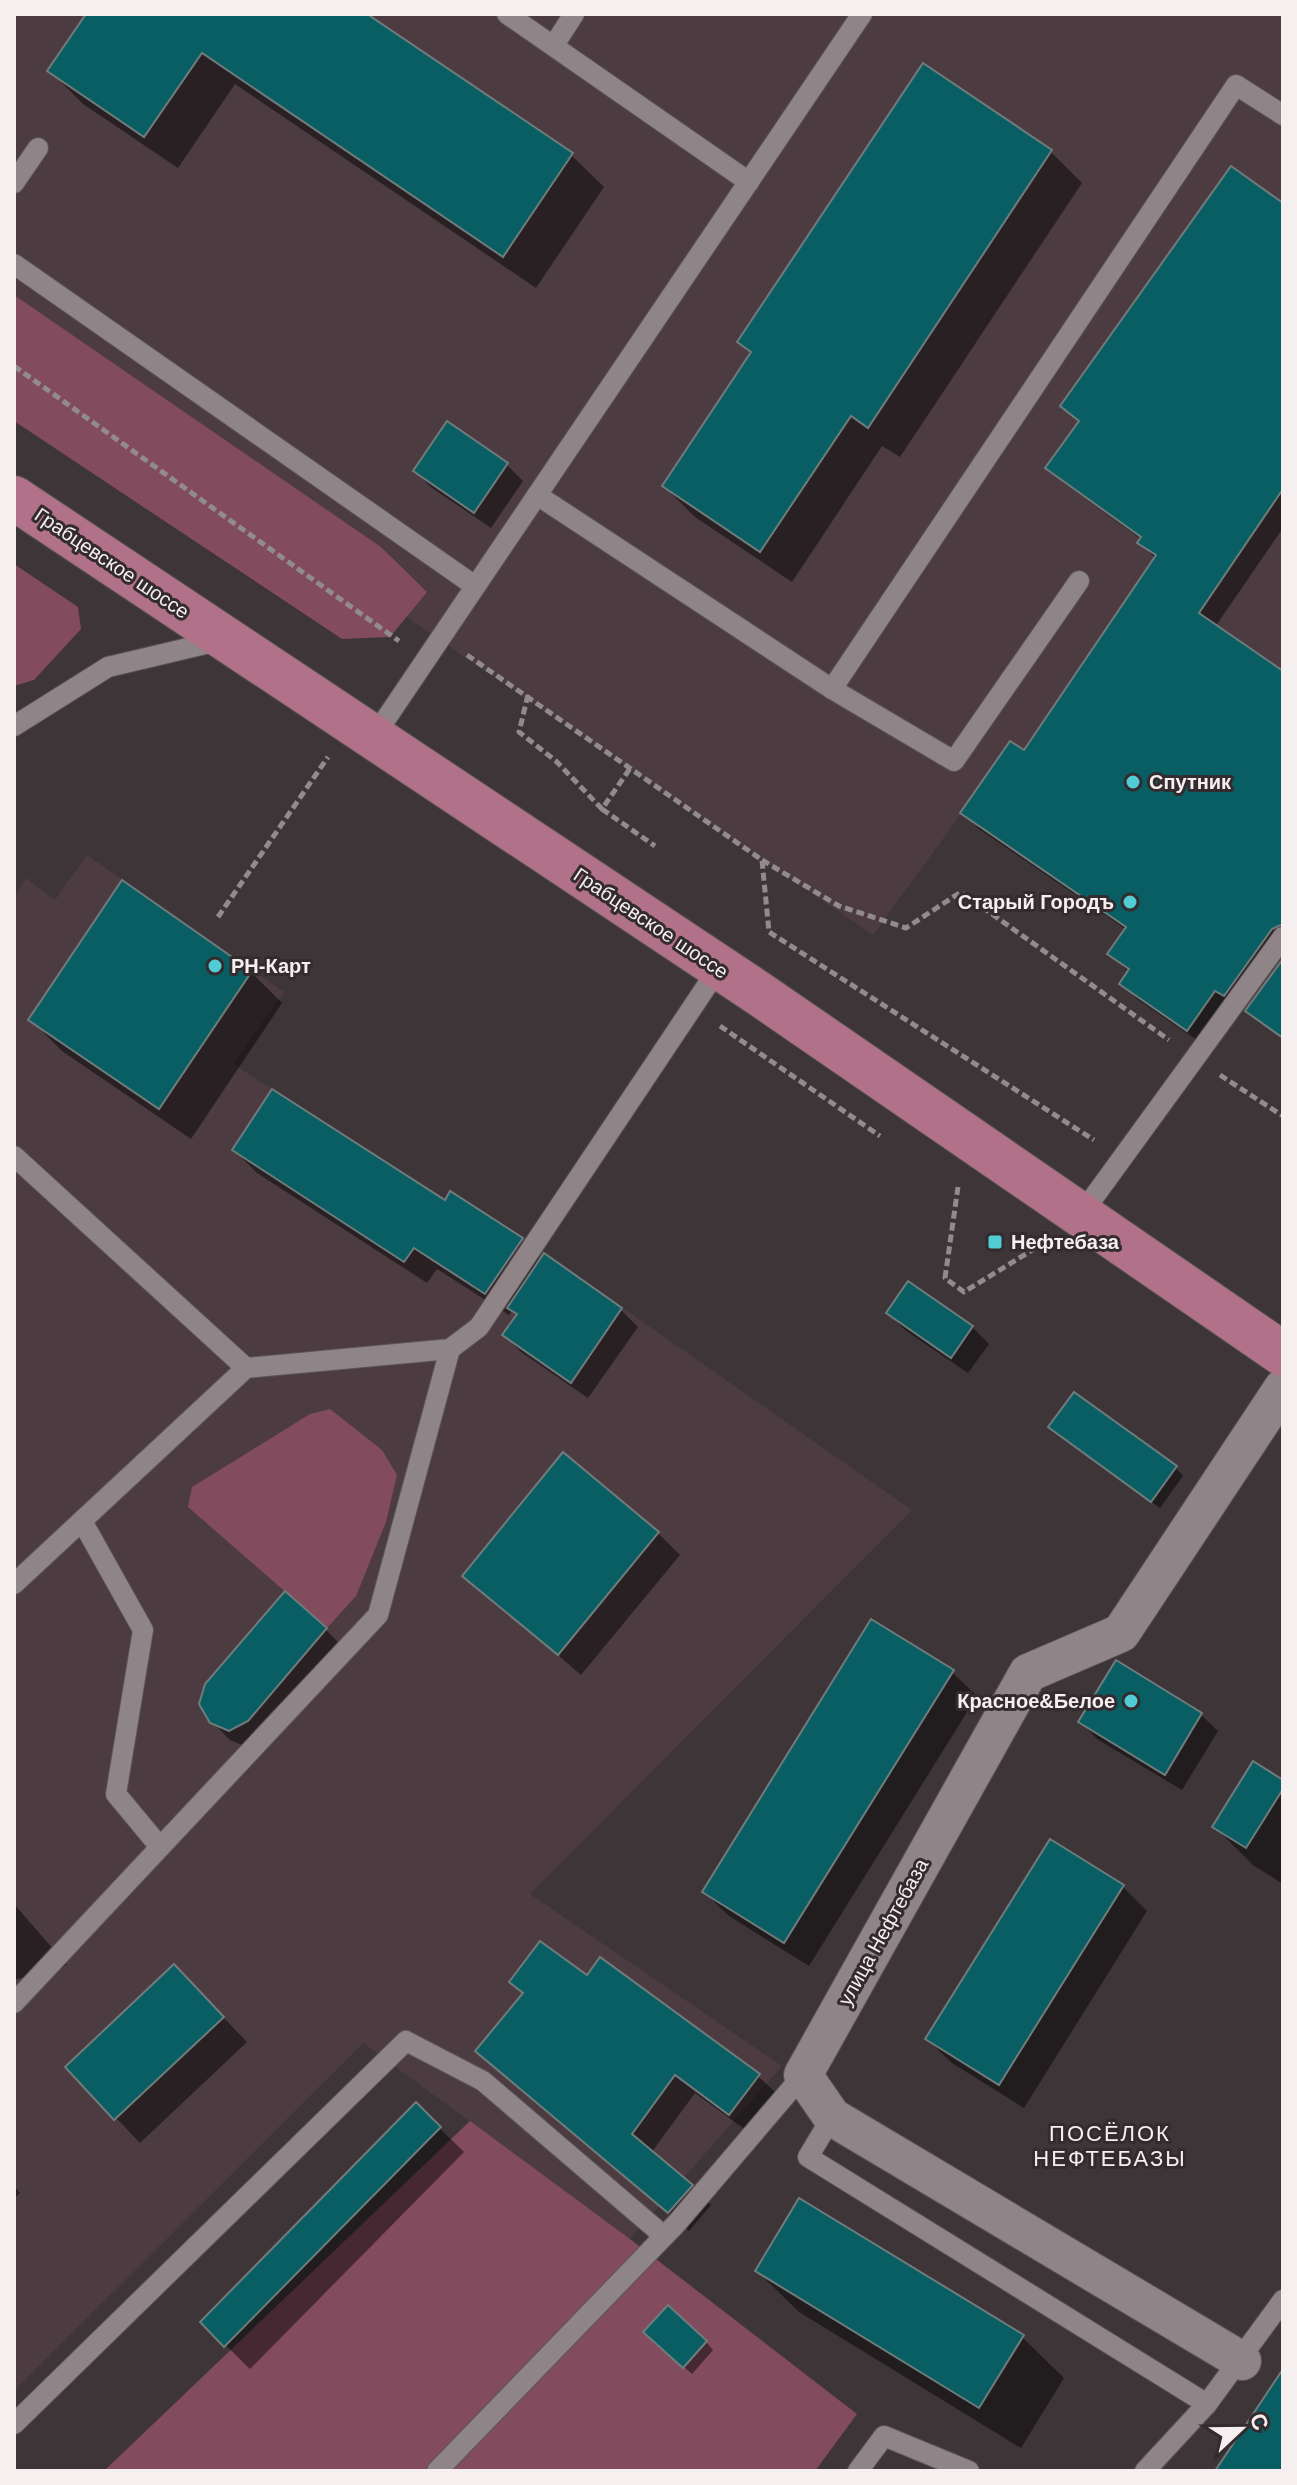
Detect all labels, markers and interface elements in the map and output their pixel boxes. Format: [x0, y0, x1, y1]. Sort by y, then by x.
street label: Грабцевское шоссе [31, 503, 193, 623]
place label: Спутник [1149, 771, 1232, 793]
marker: Спутник [1124, 773, 1142, 791]
street label: Грабцевское шоссе [570, 863, 732, 983]
place label: Старый Городъ [958, 891, 1114, 913]
marker: Старый Городъ [1121, 893, 1139, 911]
place label: РН-Карт [231, 955, 311, 977]
marker: РН-Карт [206, 957, 224, 975]
place label: Нефтебаза [1011, 1231, 1120, 1253]
marker: Нефтебаза [986, 1233, 1004, 1251]
place label: Красное&Белое [957, 1690, 1115, 1712]
marker: Красное&Белое [1122, 1692, 1140, 1710]
street label: улица Нефтебаза [834, 1854, 933, 2009]
district label: ПОСЁЛОК НЕФТЕБАЗЫ [1033, 2121, 1187, 2171]
north arrow [1201, 2389, 1281, 2469]
text: С [1245, 2410, 1274, 2434]

